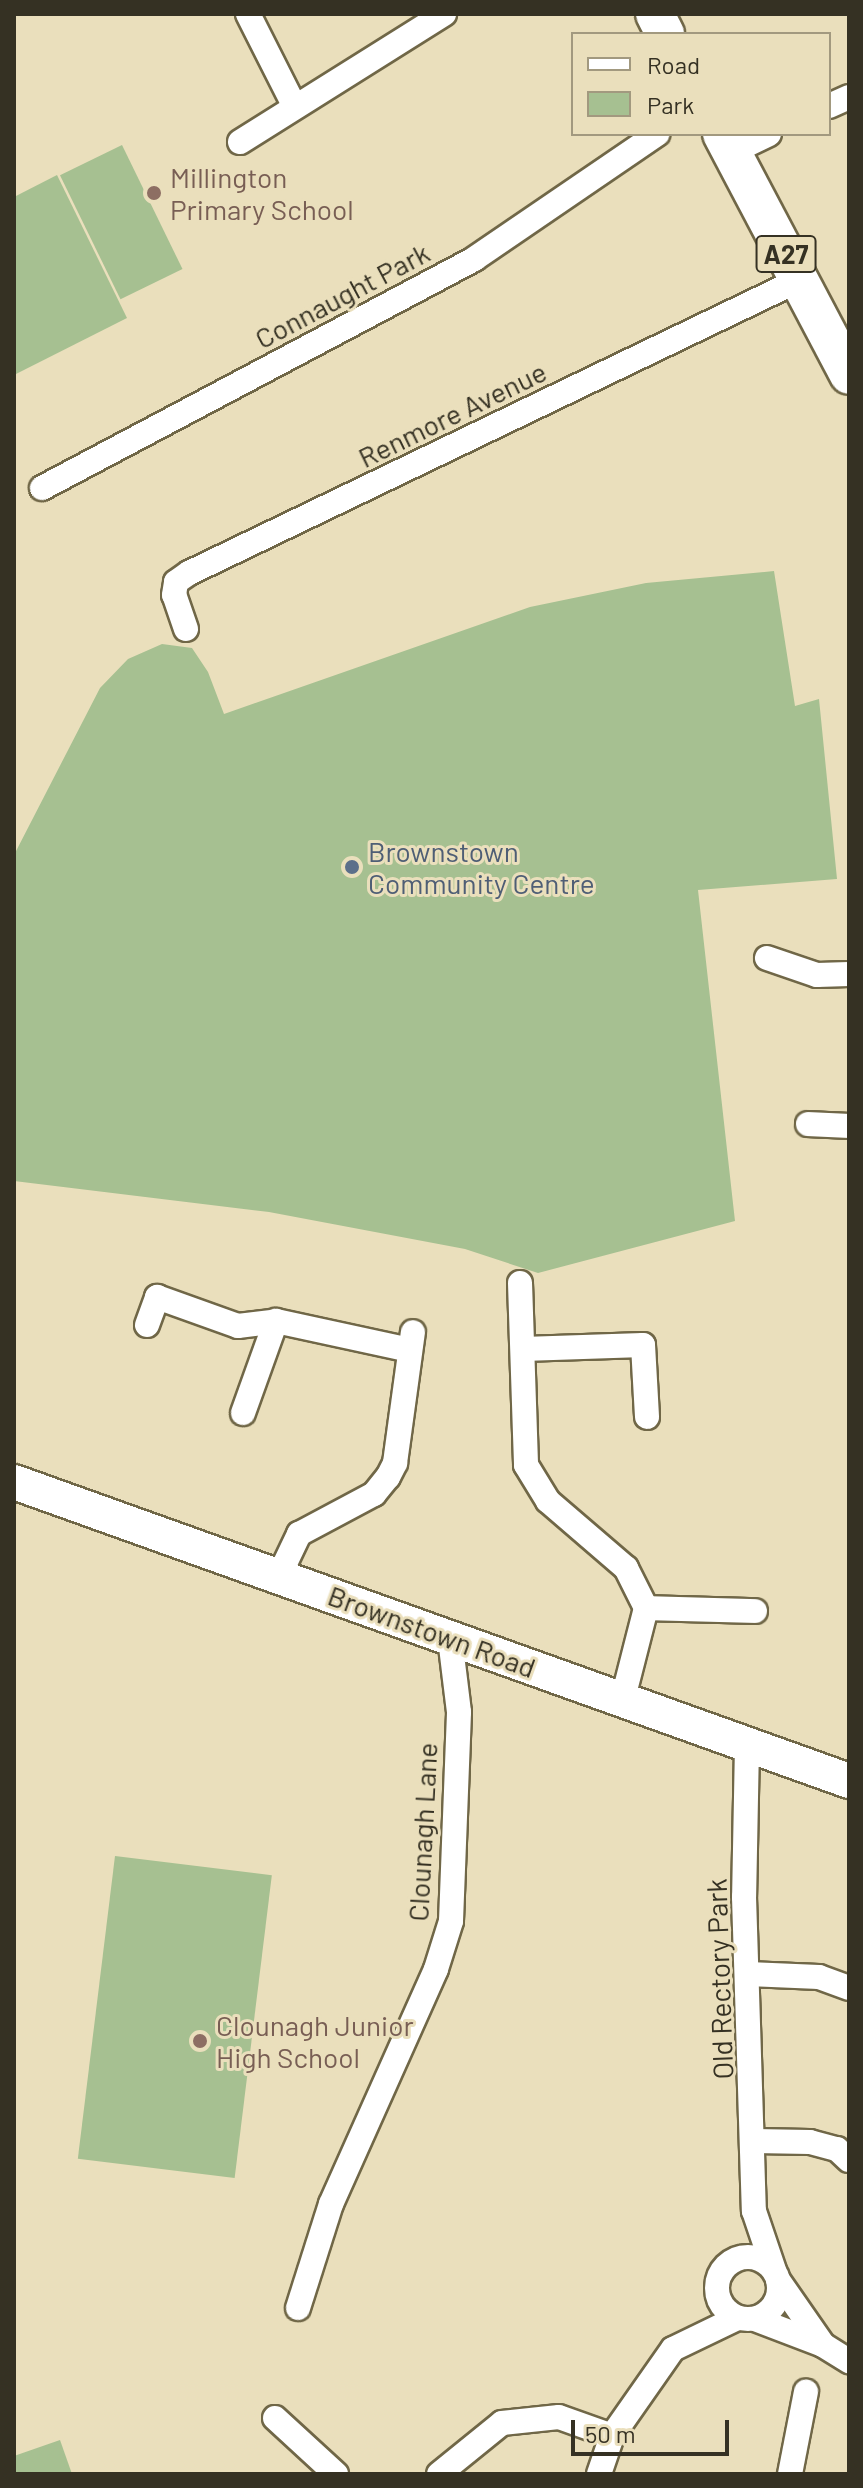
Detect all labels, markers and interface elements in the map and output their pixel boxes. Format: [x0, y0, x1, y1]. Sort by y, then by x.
legend [571, 32, 831, 136]
text: Road [647, 50, 700, 79]
text: Park [647, 90, 694, 119]
place label: Millington Primary School [170, 160, 354, 226]
marker: Millington Primary School [145, 184, 163, 202]
road number: A27 [754, 232, 818, 276]
street label: Connaught Park [249, 235, 435, 355]
street label: Renmore Avenue [353, 354, 551, 474]
place label: Brownstown Community Centre [368, 834, 595, 900]
marker: Brownstown Community Centre [343, 858, 361, 876]
street label: Brownstown Road [324, 1578, 540, 1684]
street label: Clounagh Lane [401, 1742, 443, 1922]
street label: Old Rectory Park [699, 1878, 739, 2080]
place label: Clounagh Junior High School [216, 2008, 414, 2074]
marker: Clounagh Junior High School [191, 2032, 209, 2050]
scale bar [575, 2404, 733, 2454]
text: 50 m [585, 2419, 636, 2448]

